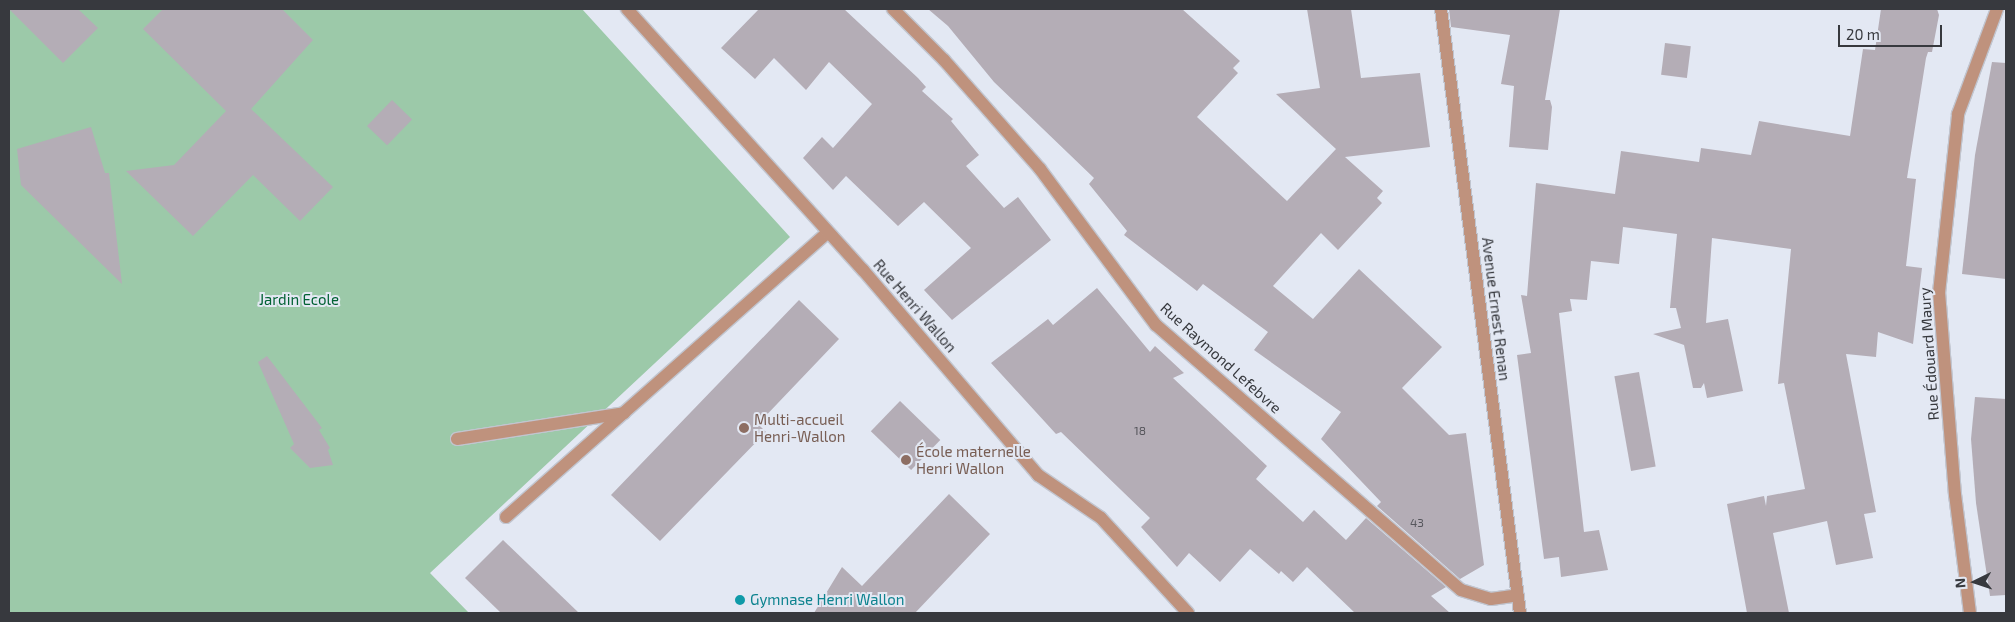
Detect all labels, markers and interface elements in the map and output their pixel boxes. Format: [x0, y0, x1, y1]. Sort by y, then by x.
scale bar [1840, 15, 1944, 47]
text: 20 m [1846, 25, 1880, 43]
street label: Avenue Ernest Renan [1478, 236, 1514, 382]
street label: Rue Henri Wallon [870, 256, 960, 356]
street label: Rue Édouard Maury [1915, 287, 1943, 421]
park label: Jardin Ecole [259, 291, 339, 309]
street label: Rue Raymond Lefebvre [1157, 299, 1285, 417]
place label: Multi-accueil Henri-Wallon [754, 410, 846, 445]
marker: Multi-accueil Henri-Wallon [738, 422, 750, 434]
house number: 18 [1134, 424, 1146, 438]
place label: École maternelle Henri Wallon [916, 442, 1031, 477]
marker: École maternelle Henri Wallon [900, 454, 912, 466]
house number: 43 [1410, 516, 1424, 530]
north arrow [1950, 557, 2000, 607]
text: N [1951, 577, 1968, 589]
place label: Gymnase Henri Wallon [750, 591, 905, 609]
marker: Gymnase Henri Wallon [734, 594, 746, 606]

